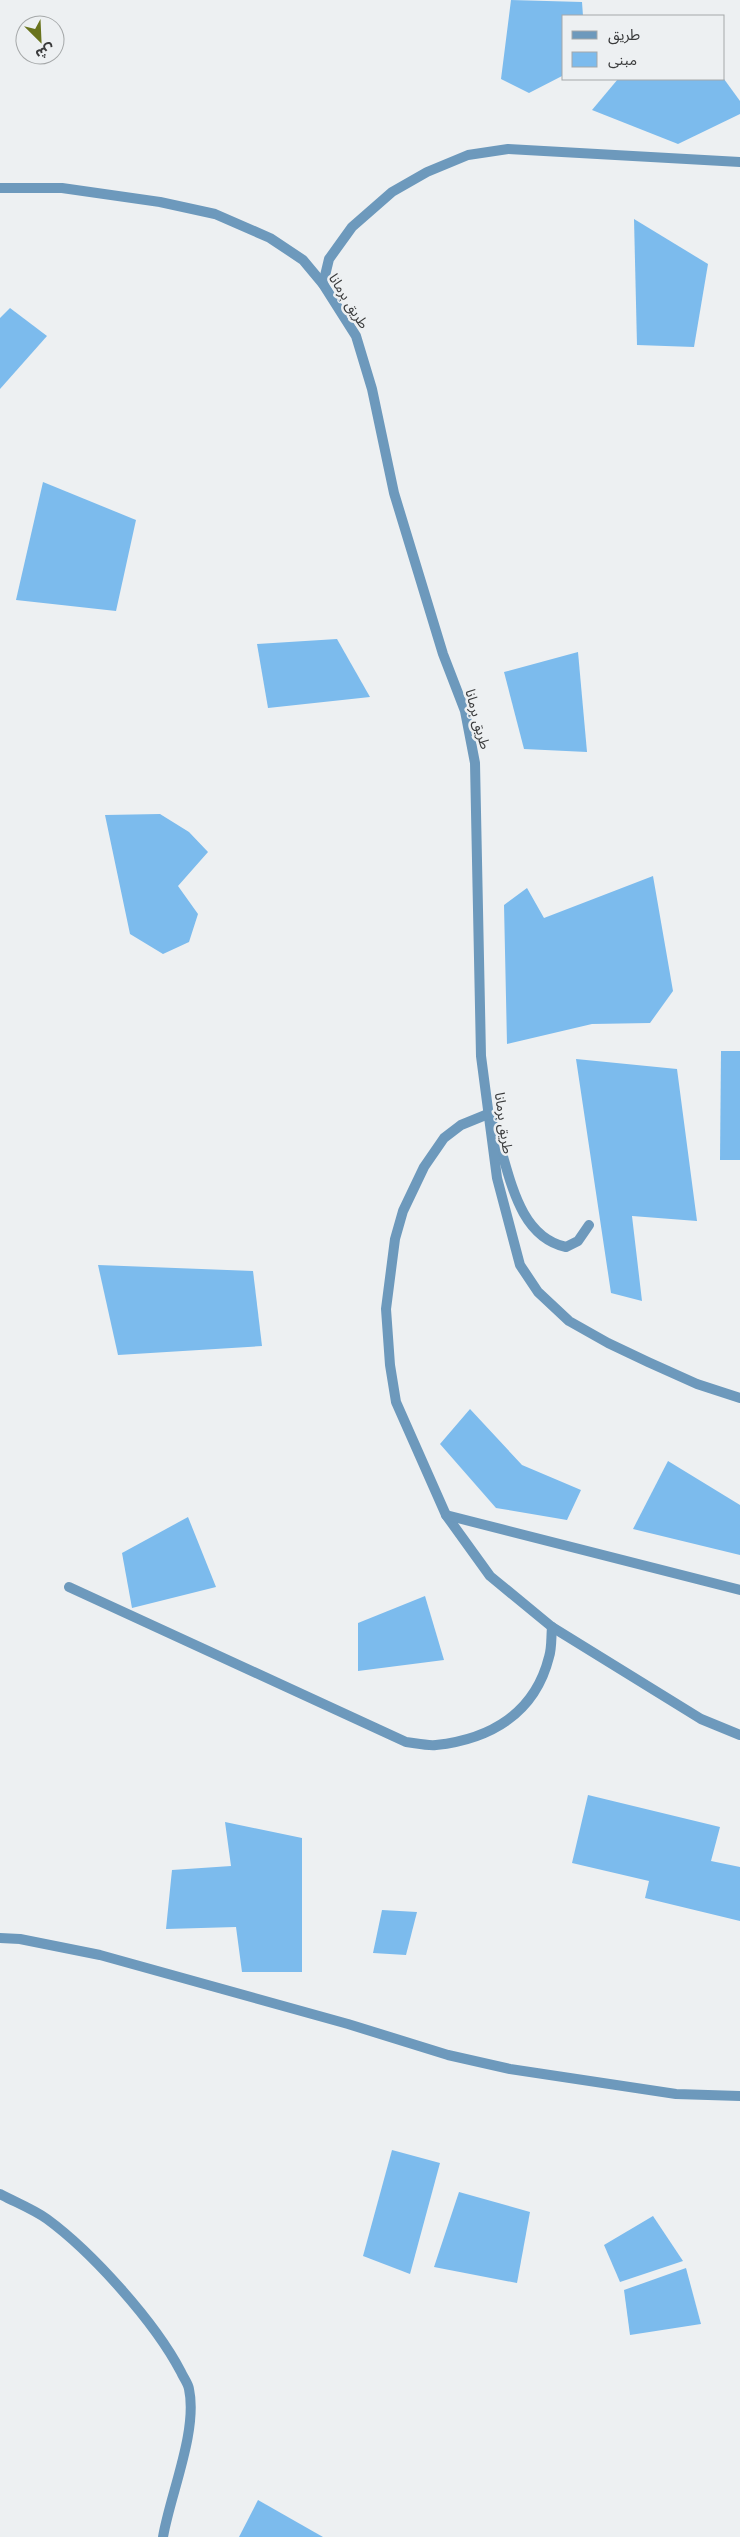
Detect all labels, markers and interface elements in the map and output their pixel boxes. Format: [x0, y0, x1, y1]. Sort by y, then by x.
north arrow [15, 15, 65, 65]
legend [562, 15, 725, 80]
text: طريق [608, 25, 640, 45]
text: ش [33, 40, 58, 64]
text: مبنى [608, 50, 637, 69]
street label: طريق برمانا [324, 270, 373, 333]
street label: طريق برمانا [460, 687, 495, 752]
street label: طريق برمانا [490, 1091, 517, 1155]

